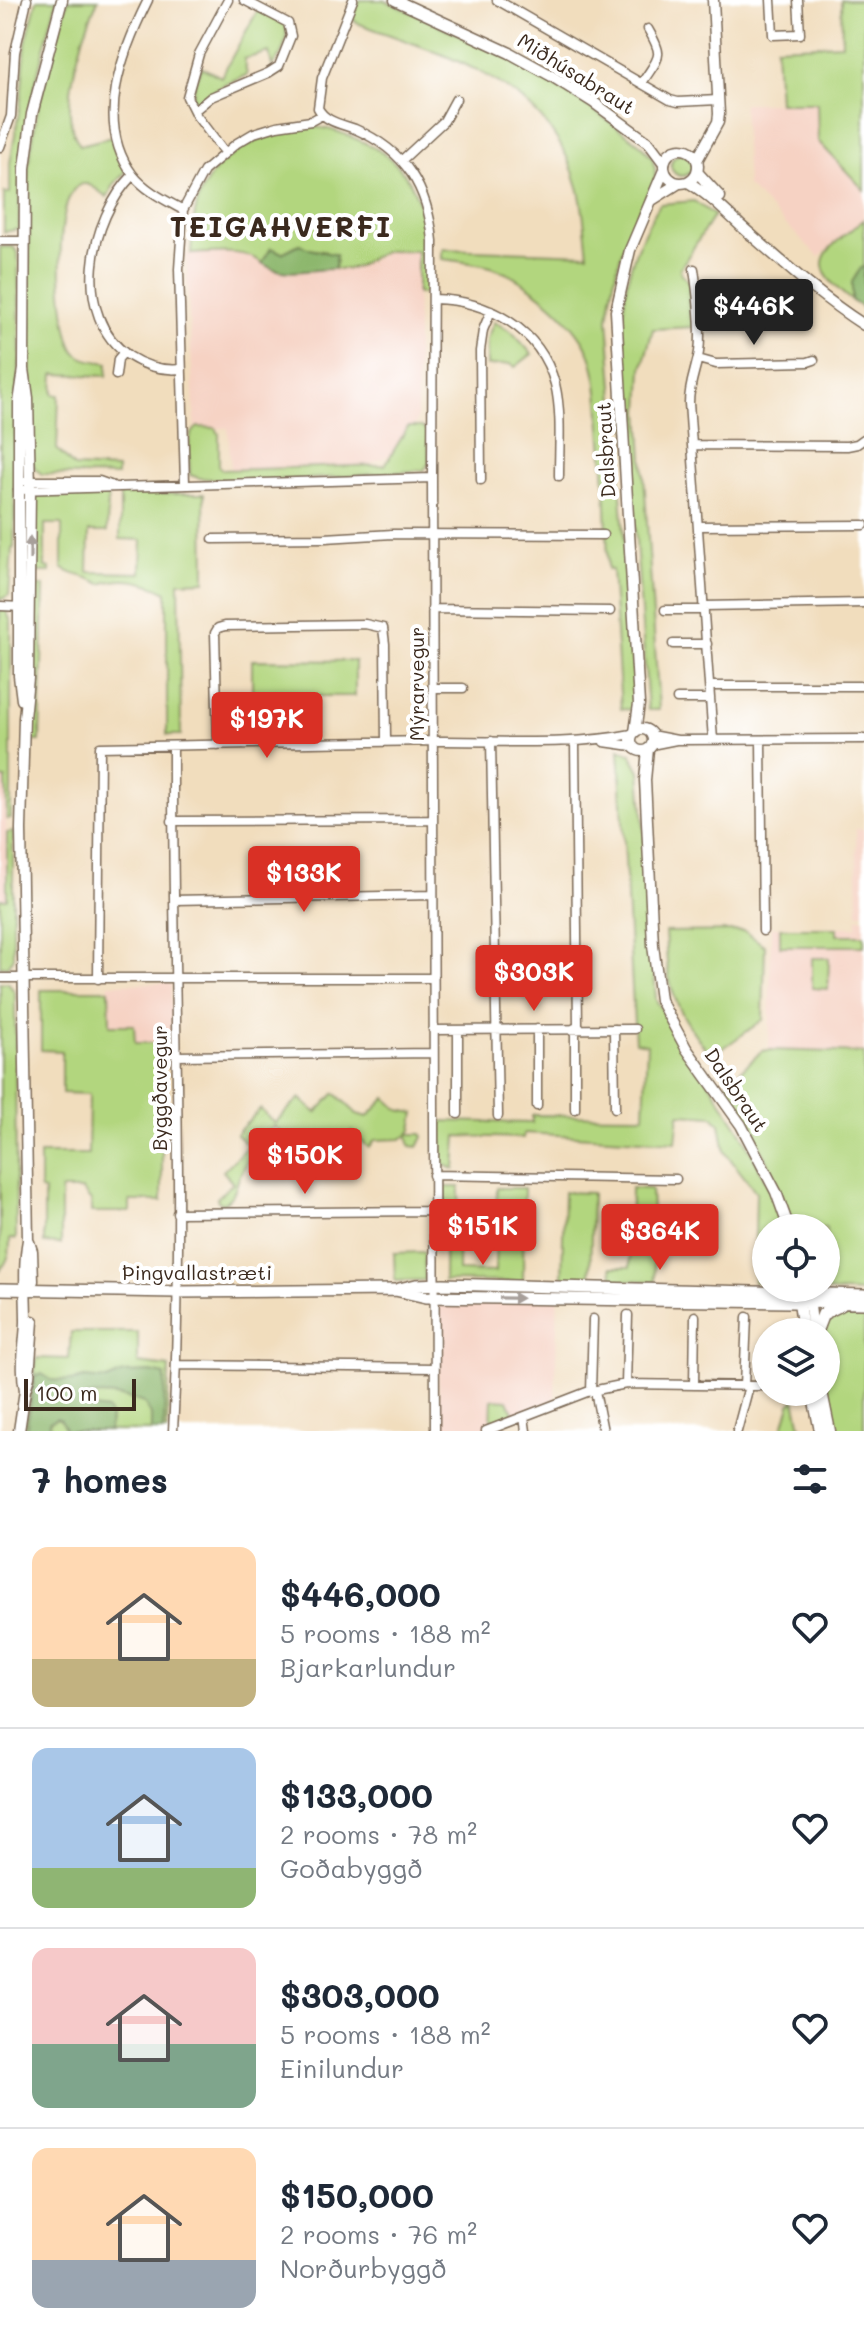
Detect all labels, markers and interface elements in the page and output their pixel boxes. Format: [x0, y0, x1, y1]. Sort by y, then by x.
street label: Miðhúsabraut [513, 27, 640, 120]
district label: TEIGAHVERFI [170, 208, 392, 244]
pin: $446K [698, 279, 810, 347]
text: $446K [713, 288, 795, 322]
street label: Dalsbraut [590, 401, 620, 499]
one-way arrow [24, 535, 36, 560]
street label: Mýrarvegur [403, 627, 429, 741]
pin: $197K [211, 692, 323, 760]
text: $197K [230, 701, 304, 735]
pin: $133K [248, 846, 360, 914]
text: $133K [266, 855, 342, 889]
pin: $303K [478, 945, 590, 1013]
text: $303K [493, 954, 575, 988]
street label: Byggðavegur [146, 1025, 172, 1151]
street label: Dalsbraut [699, 1042, 774, 1136]
pin: $150K [249, 1128, 361, 1196]
text: $150K [267, 1137, 343, 1171]
pin: $151K [427, 1199, 539, 1267]
pin: $364K [604, 1204, 716, 1272]
text: $151K [447, 1208, 519, 1242]
text: $364K [620, 1213, 701, 1247]
map controls [752, 1214, 840, 1406]
button: locate [752, 1214, 840, 1302]
street label: Þingvallastræti [122, 1259, 272, 1285]
one-way arrow [499, 1292, 524, 1304]
button: layers [752, 1318, 840, 1406]
scale bar [24, 1375, 136, 1411]
text: 100 m [36, 1378, 98, 1407]
text: 7 homes [32, 1457, 168, 1502]
icon: filters [788, 1457, 832, 1501]
text: $446,000 [280, 1571, 441, 1616]
icon: home [96, 1579, 192, 1675]
icon: heart [788, 1605, 832, 1649]
text: 5 rooms · 188 m² [280, 1616, 491, 1650]
text: Bjarkarlundur [280, 1650, 456, 1684]
text: $133,000 [280, 1772, 433, 1817]
icon: home [96, 1780, 192, 1876]
icon: heart [788, 1806, 832, 1850]
text: 2 rooms · 78 m² [280, 1817, 477, 1851]
text: Goðabyggð [280, 1851, 423, 1885]
text: $303,000 [280, 1972, 440, 2017]
icon: home [96, 1980, 192, 2076]
icon: heart [788, 2006, 832, 2050]
text: 5 rooms · 188 m² [280, 2017, 491, 2051]
text: Einilundur [280, 2051, 404, 2085]
text: $150,000 [280, 2172, 434, 2217]
icon: home [96, 2180, 192, 2276]
icon: heart [788, 2206, 832, 2250]
text: 2 rooms · 76 m² [280, 2217, 477, 2251]
text: Norðurbyggð [280, 2251, 447, 2285]

